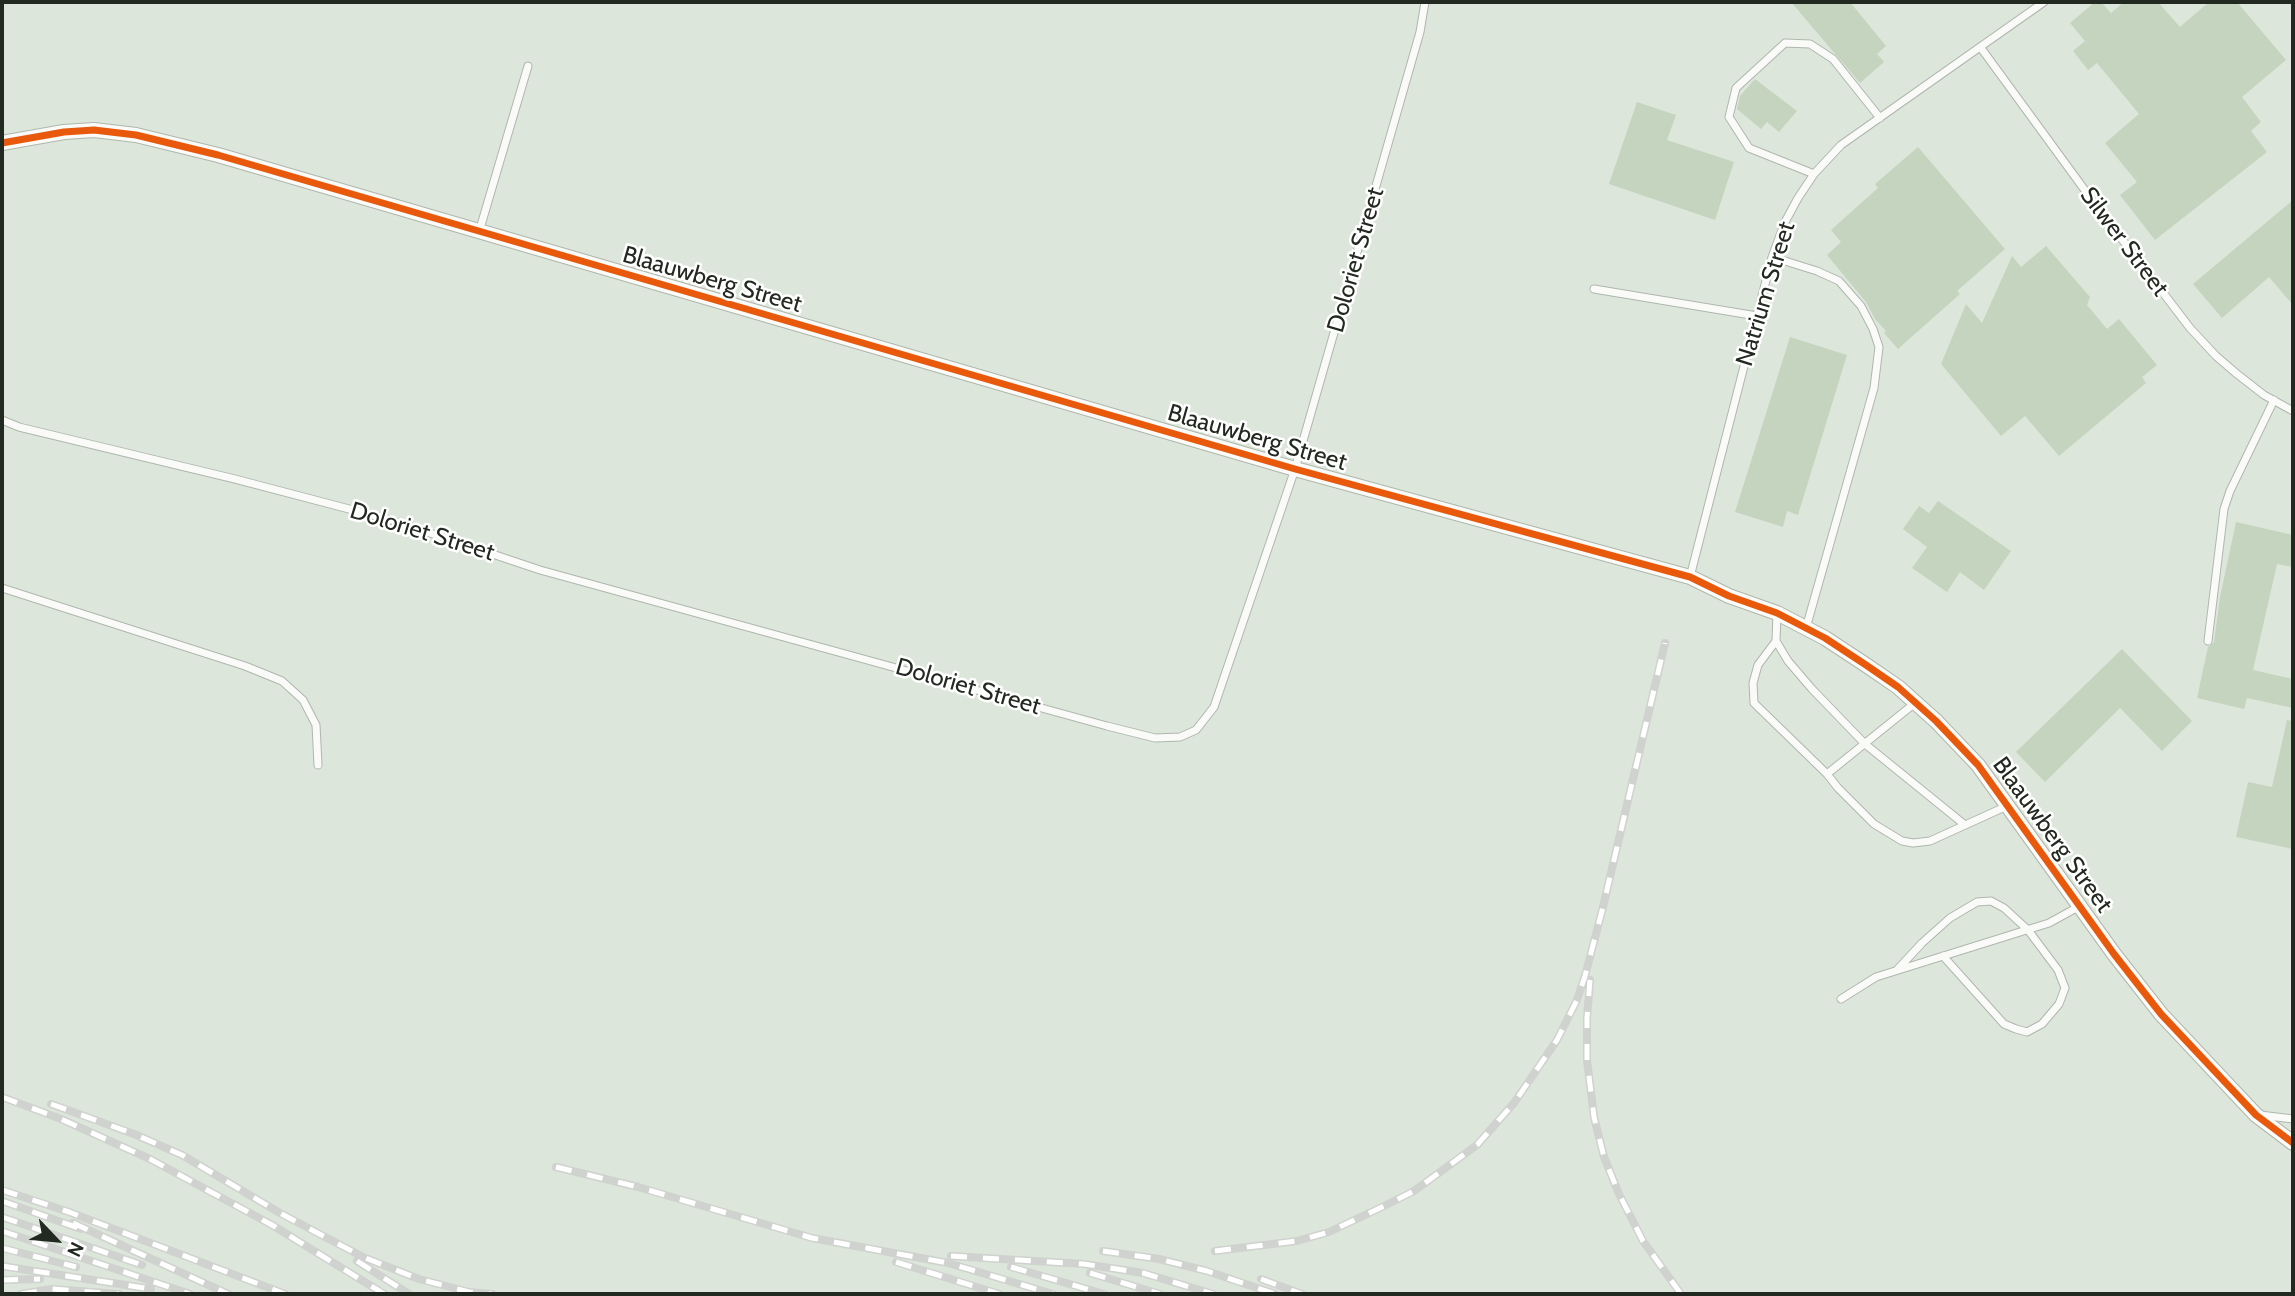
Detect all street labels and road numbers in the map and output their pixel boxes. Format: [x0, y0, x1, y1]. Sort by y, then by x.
street label: Silwer Street [2074, 182, 2174, 302]
street label: Doloriet Street [1322, 184, 1390, 336]
street label: Natrium Street [1730, 218, 1802, 370]
street label: Blaauwberg Street [619, 241, 805, 319]
street label: Blaauwberg Street [1164, 399, 1350, 477]
street label: Doloriet Street [346, 496, 498, 568]
street label: Doloriet Street [892, 653, 1044, 721]
street label: Blaauwberg Street [1986, 752, 2118, 918]

